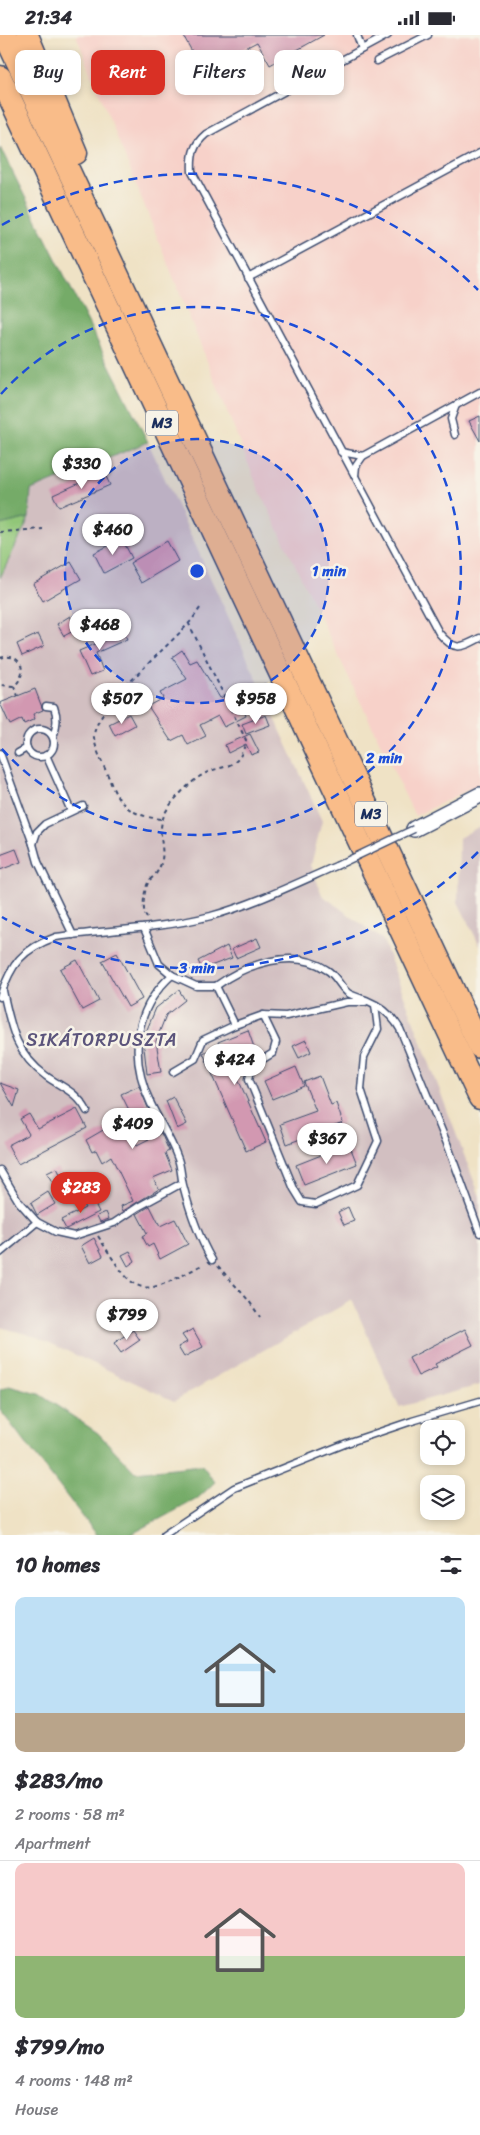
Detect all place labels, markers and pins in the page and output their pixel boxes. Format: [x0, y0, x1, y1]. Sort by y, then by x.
pin: $330 [52, 447, 112, 490]
pin: $460 [83, 513, 143, 556]
centre of rings [188, 562, 206, 580]
pin: $468 [70, 609, 130, 651]
pin: $507 [92, 683, 152, 725]
pin: $958 [226, 683, 286, 725]
pin: $424 [205, 1043, 265, 1086]
pin: $409 [103, 1107, 163, 1150]
pin: $367 [297, 1123, 357, 1165]
pin: $283 [51, 1171, 111, 1214]
pin: $799 [97, 1299, 157, 1341]

